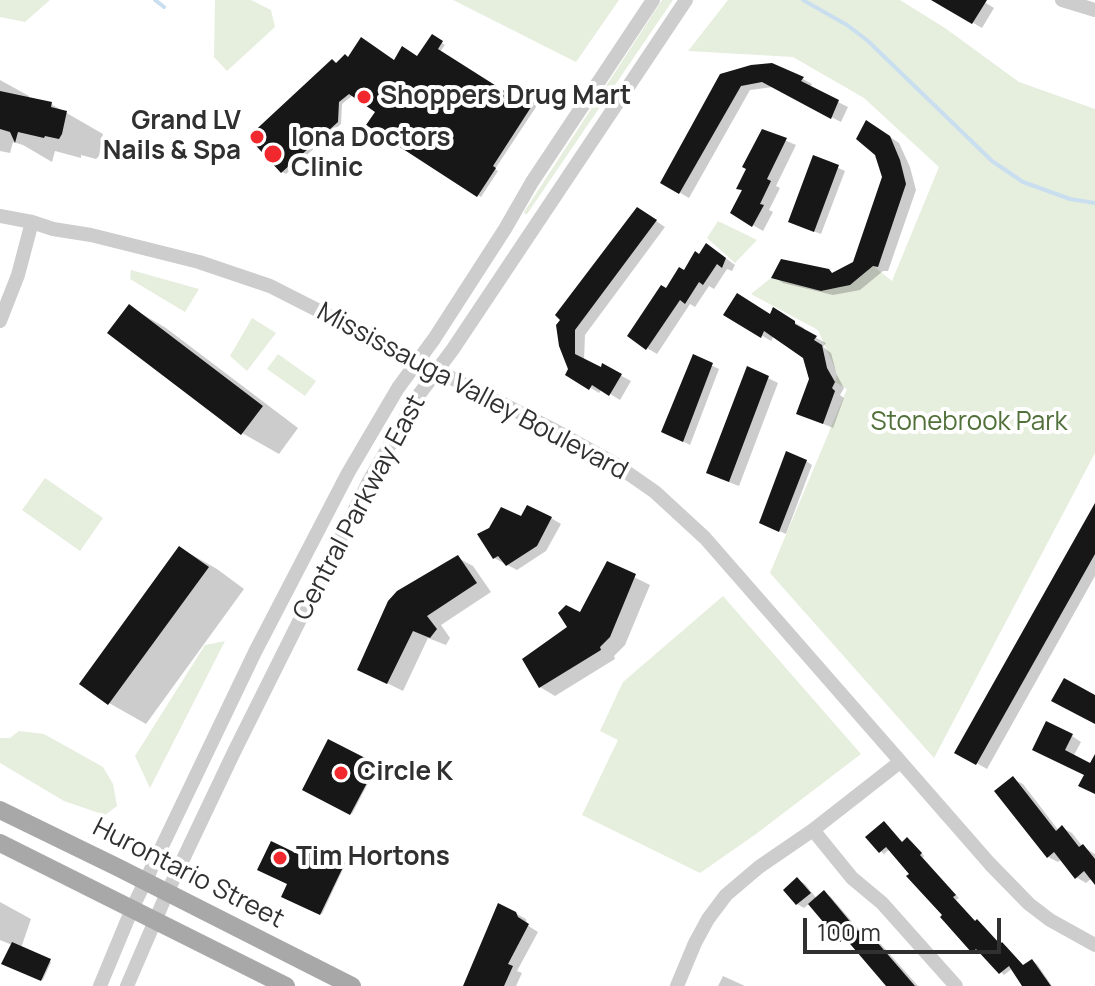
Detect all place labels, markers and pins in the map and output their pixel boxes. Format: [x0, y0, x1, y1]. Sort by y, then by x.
place label: Shoppers Drug Mart [380, 81, 631, 113]
marker: Shoppers Drug Mart [355, 88, 373, 106]
place label: Grand LV Nails & Spa [103, 106, 241, 168]
place label: Iona Doctors Clinic [291, 123, 451, 184]
marker: Grand LV Nails & Spa [248, 128, 266, 146]
marker: Iona Doctors Clinic [262, 143, 284, 165]
place label: Circle K [357, 757, 453, 789]
marker: Circle K [332, 764, 350, 782]
place label: Tim Hortons [296, 842, 450, 874]
marker: Tim Hortons [271, 849, 289, 867]

